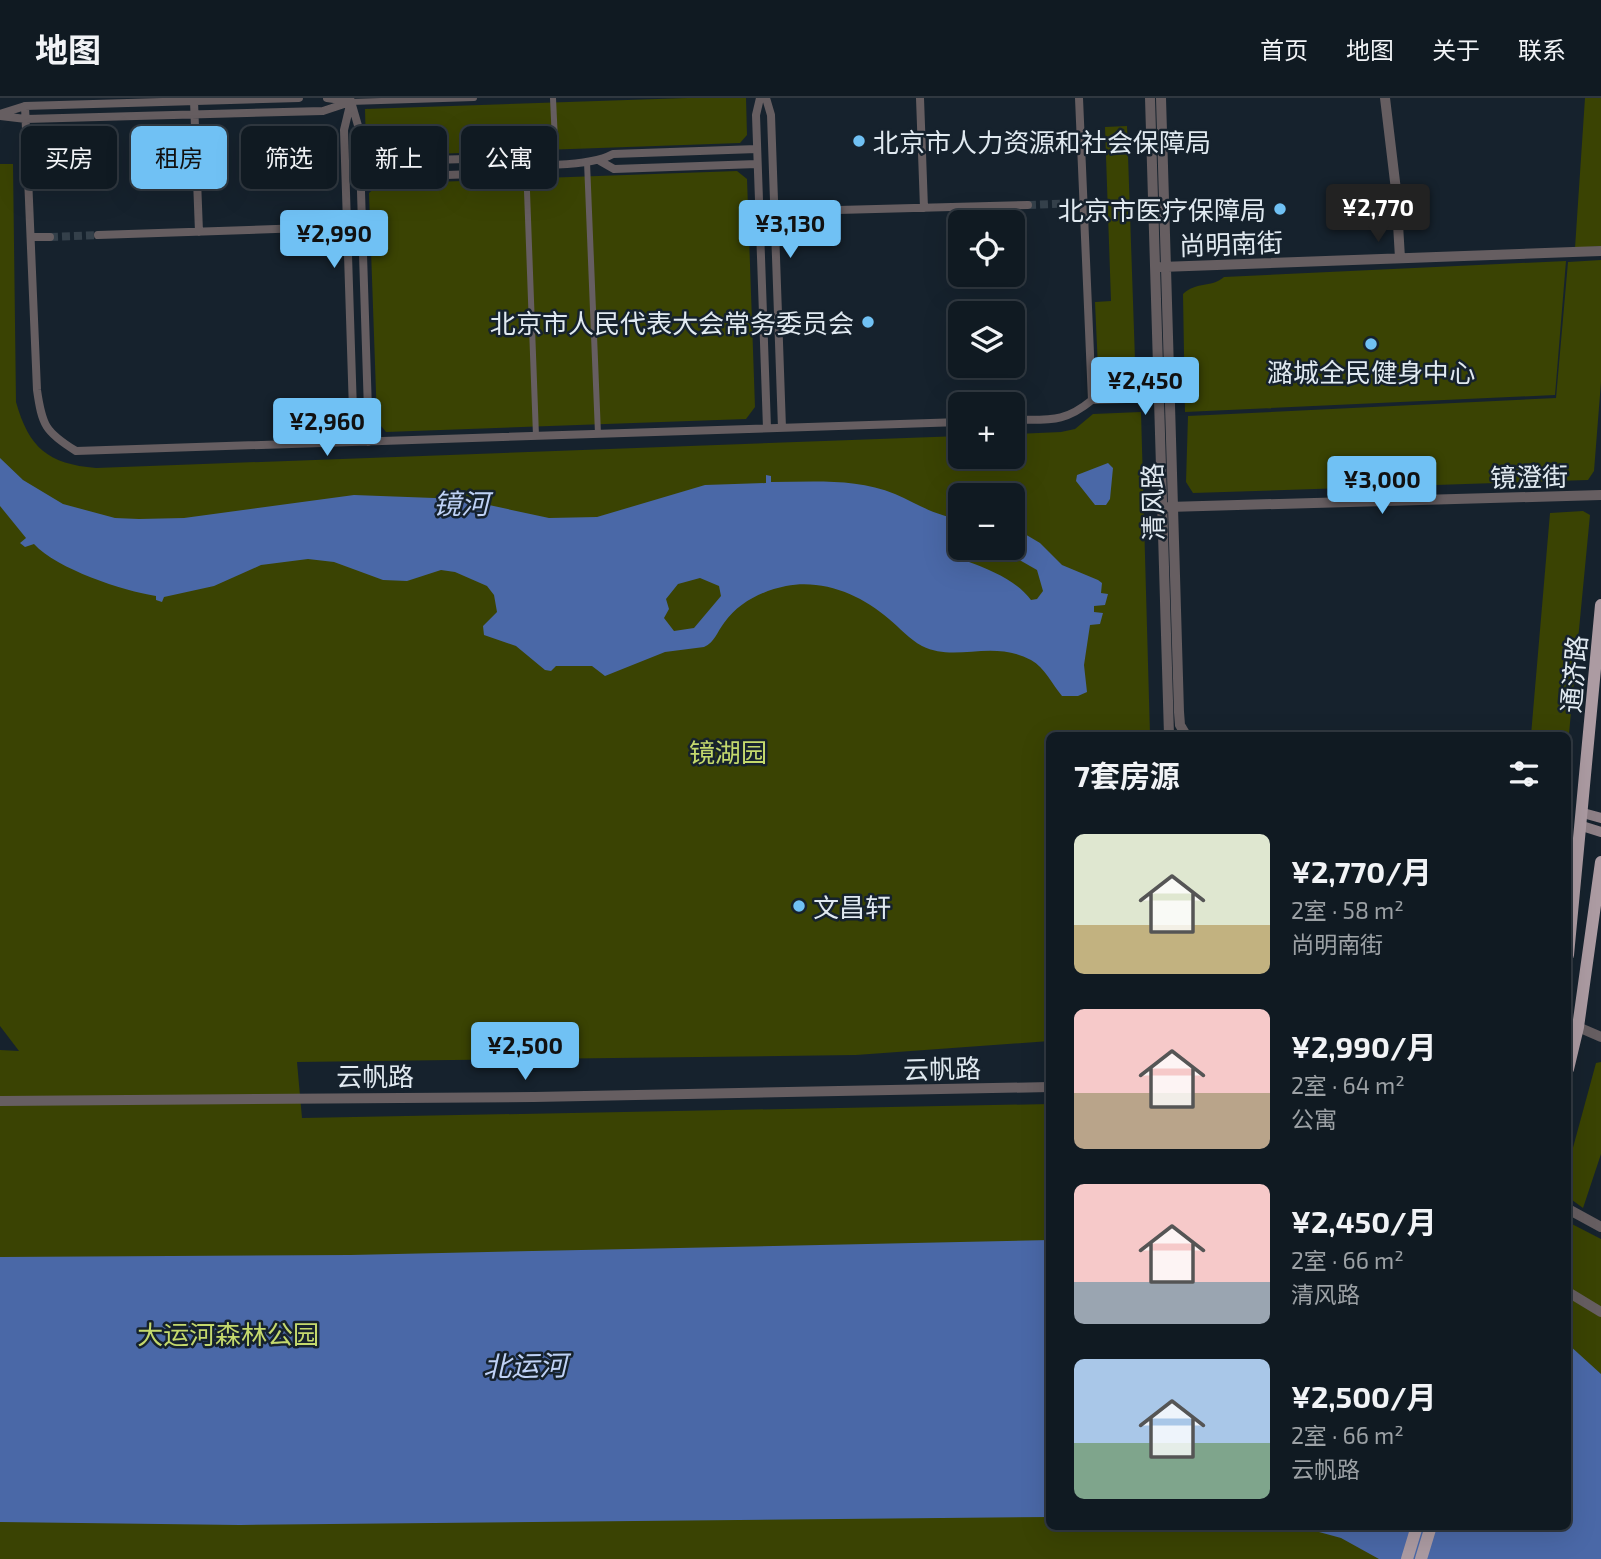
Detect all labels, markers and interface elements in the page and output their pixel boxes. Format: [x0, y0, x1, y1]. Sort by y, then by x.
text: 地图 [35, 29, 101, 69]
text: 首页 [1260, 35, 1308, 64]
text: 地图 [1346, 35, 1394, 64]
text: 关于 [1432, 35, 1480, 64]
text: 联系 [1518, 35, 1566, 64]
chip: 买房 [21, 126, 117, 189]
chip: 租房 [131, 126, 227, 189]
chip: 筛选 [241, 126, 337, 189]
chip: 新上 [351, 126, 447, 189]
chip: 公寓 [461, 126, 557, 189]
place label: 北京市人力资源和社会保障局 [873, 126, 1211, 157]
marker: 北京市人力资源和社会保障局 [851, 133, 867, 149]
pin: ¥2,770 [1321, 184, 1435, 244]
text: ¥2,770 [1342, 193, 1414, 221]
place label: 北京市医疗保障局 [1058, 194, 1266, 225]
pin: ¥3,130 [733, 200, 847, 260]
marker: 北京市医疗保障局 [1272, 201, 1288, 217]
text: ¥3,130 [755, 209, 825, 237]
map controls [948, 210, 1025, 560]
button: locate [948, 210, 1025, 287]
pin: ¥2,990 [277, 211, 391, 270]
text: ¥2,990 [296, 219, 372, 247]
street label: 尚明南街 [1178, 226, 1284, 260]
button: layers [948, 301, 1025, 378]
place label: 北京市人民代表大会常务委员会 [490, 307, 854, 338]
marker: 北京市人民代表大会常务委员会 [860, 314, 876, 330]
marker: 潞城全民健身中心 [1363, 336, 1379, 352]
place label: 潞城全民健身中心 [1267, 356, 1475, 387]
pin: ¥2,450 [1088, 358, 1202, 417]
text: ¥2,450 [1107, 366, 1183, 394]
button: + [948, 392, 1025, 469]
pin: ¥2,960 [270, 398, 384, 458]
text: ¥2,960 [289, 407, 365, 435]
pin: ¥3,000 [1325, 456, 1439, 516]
street label: 镜澄街 [1490, 460, 1568, 492]
street label: 清风路 [1136, 463, 1168, 541]
text: ¥3,000 [1343, 465, 1421, 493]
button: − [948, 483, 1025, 560]
water label: 镜河 [433, 486, 494, 520]
street label: 通济路 [1554, 634, 1592, 714]
park label: 镜湖园 [689, 736, 767, 767]
icon: filters [1505, 755, 1543, 793]
text: 7套房源 [1074, 757, 1180, 793]
text: ¥2,770/月 [1291, 853, 1432, 889]
icon: home [1130, 862, 1214, 946]
place label: 文昌轩 [813, 891, 891, 922]
text: 2室 · 58 m² [1291, 896, 1404, 924]
marker: 文昌轩 [791, 898, 807, 914]
text: 尚明南街 [1291, 930, 1383, 958]
pin: ¥2,500 [468, 1023, 582, 1082]
text: ¥2,990/月 [1291, 1028, 1437, 1064]
text: ¥2,500 [487, 1031, 563, 1059]
icon: home [1130, 1037, 1214, 1121]
street label: 云帆路 [903, 1052, 981, 1084]
street label: 云帆路 [336, 1060, 414, 1091]
text: 2室 · 64 m² [1291, 1071, 1405, 1099]
text: 公寓 [1291, 1105, 1337, 1133]
text: ¥2,450/月 [1291, 1203, 1437, 1239]
icon: home [1130, 1212, 1214, 1296]
text: 2室 · 66 m² [1291, 1246, 1404, 1274]
text: 清风路 [1291, 1280, 1360, 1308]
park label: 大运河森林公园 [137, 1318, 319, 1349]
water label: 北运河 [483, 1347, 572, 1383]
text: ¥2,500/月 [1291, 1378, 1437, 1414]
icon: home [1130, 1387, 1214, 1471]
text: 2室 · 66 m² [1291, 1421, 1404, 1449]
text: 云帆路 [1291, 1455, 1360, 1483]

